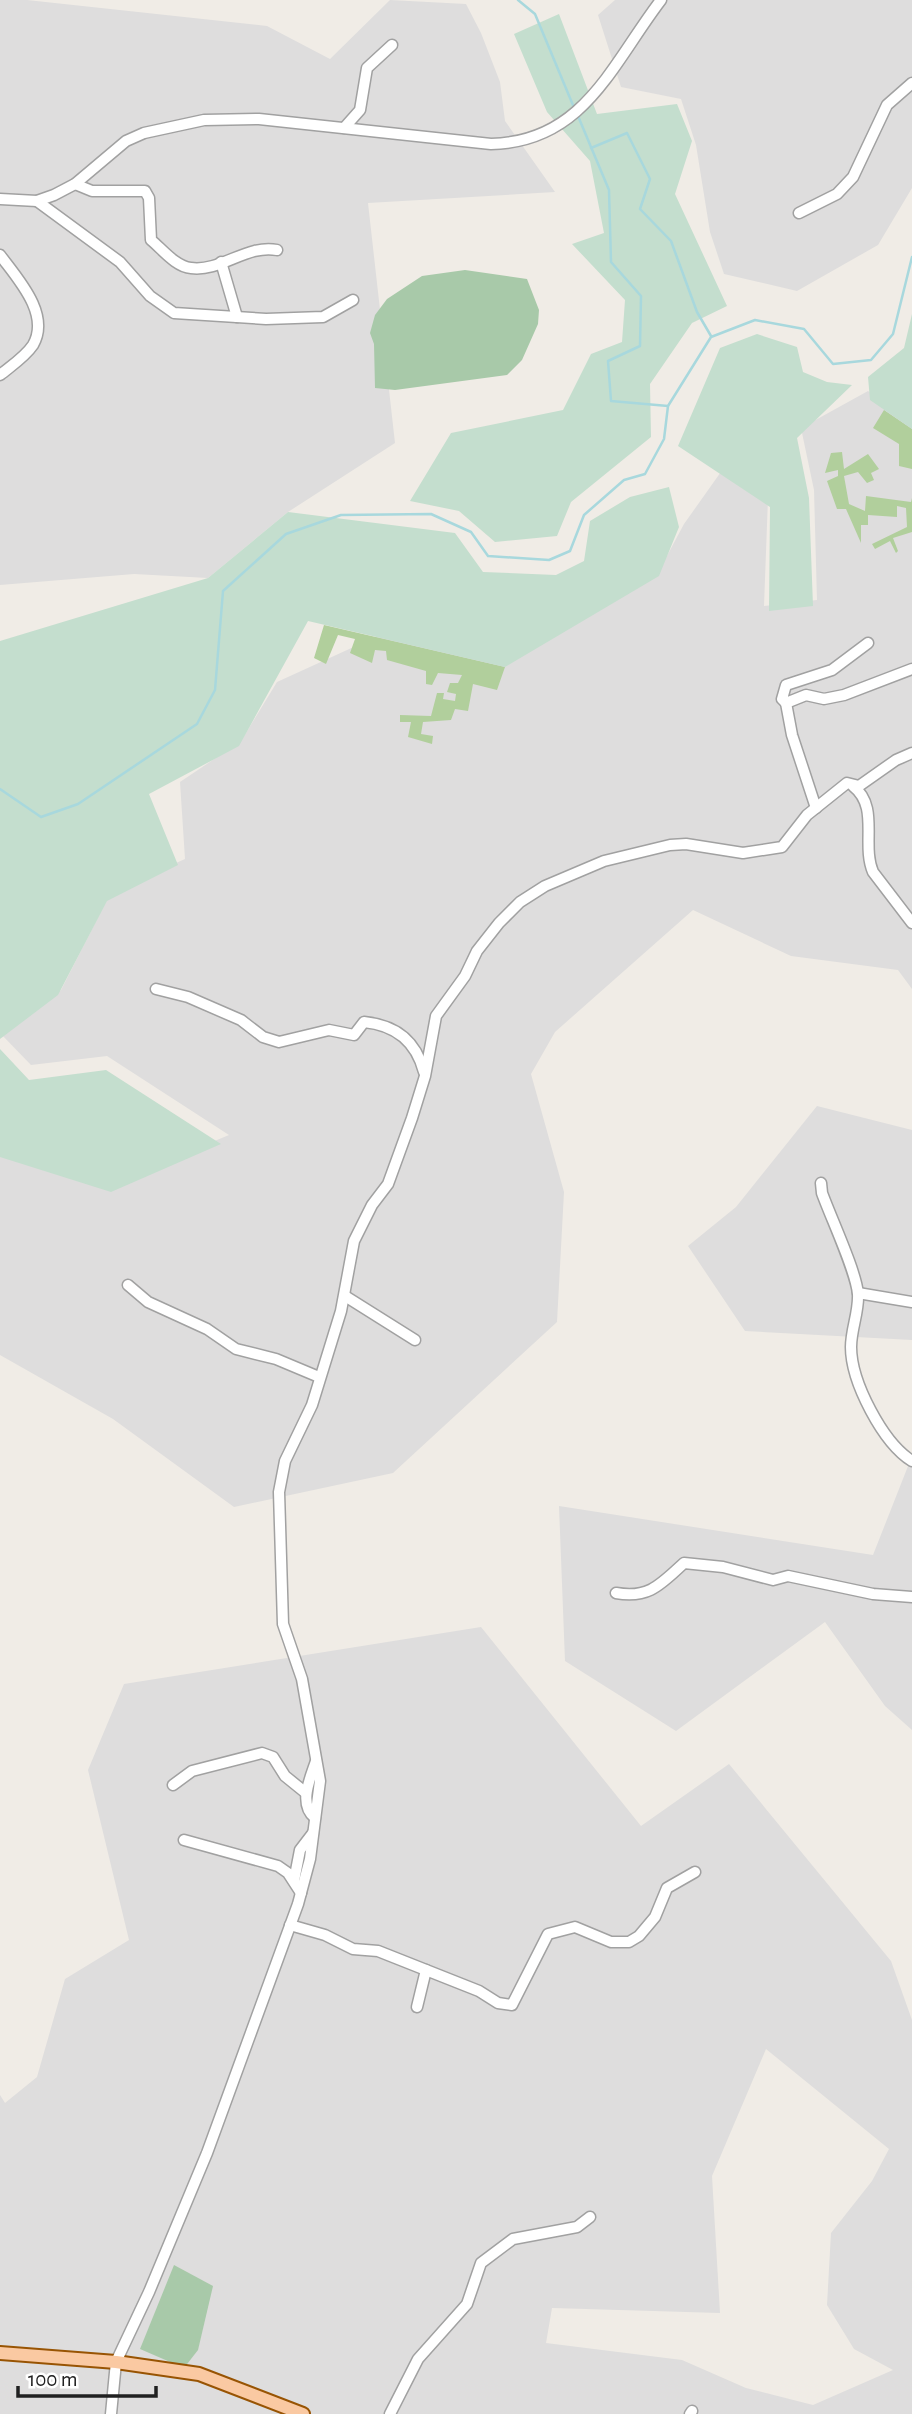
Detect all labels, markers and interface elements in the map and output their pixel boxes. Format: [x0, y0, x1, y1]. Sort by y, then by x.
scale bar [18, 2354, 156, 2398]
text: 100 m [28, 2369, 78, 2390]

